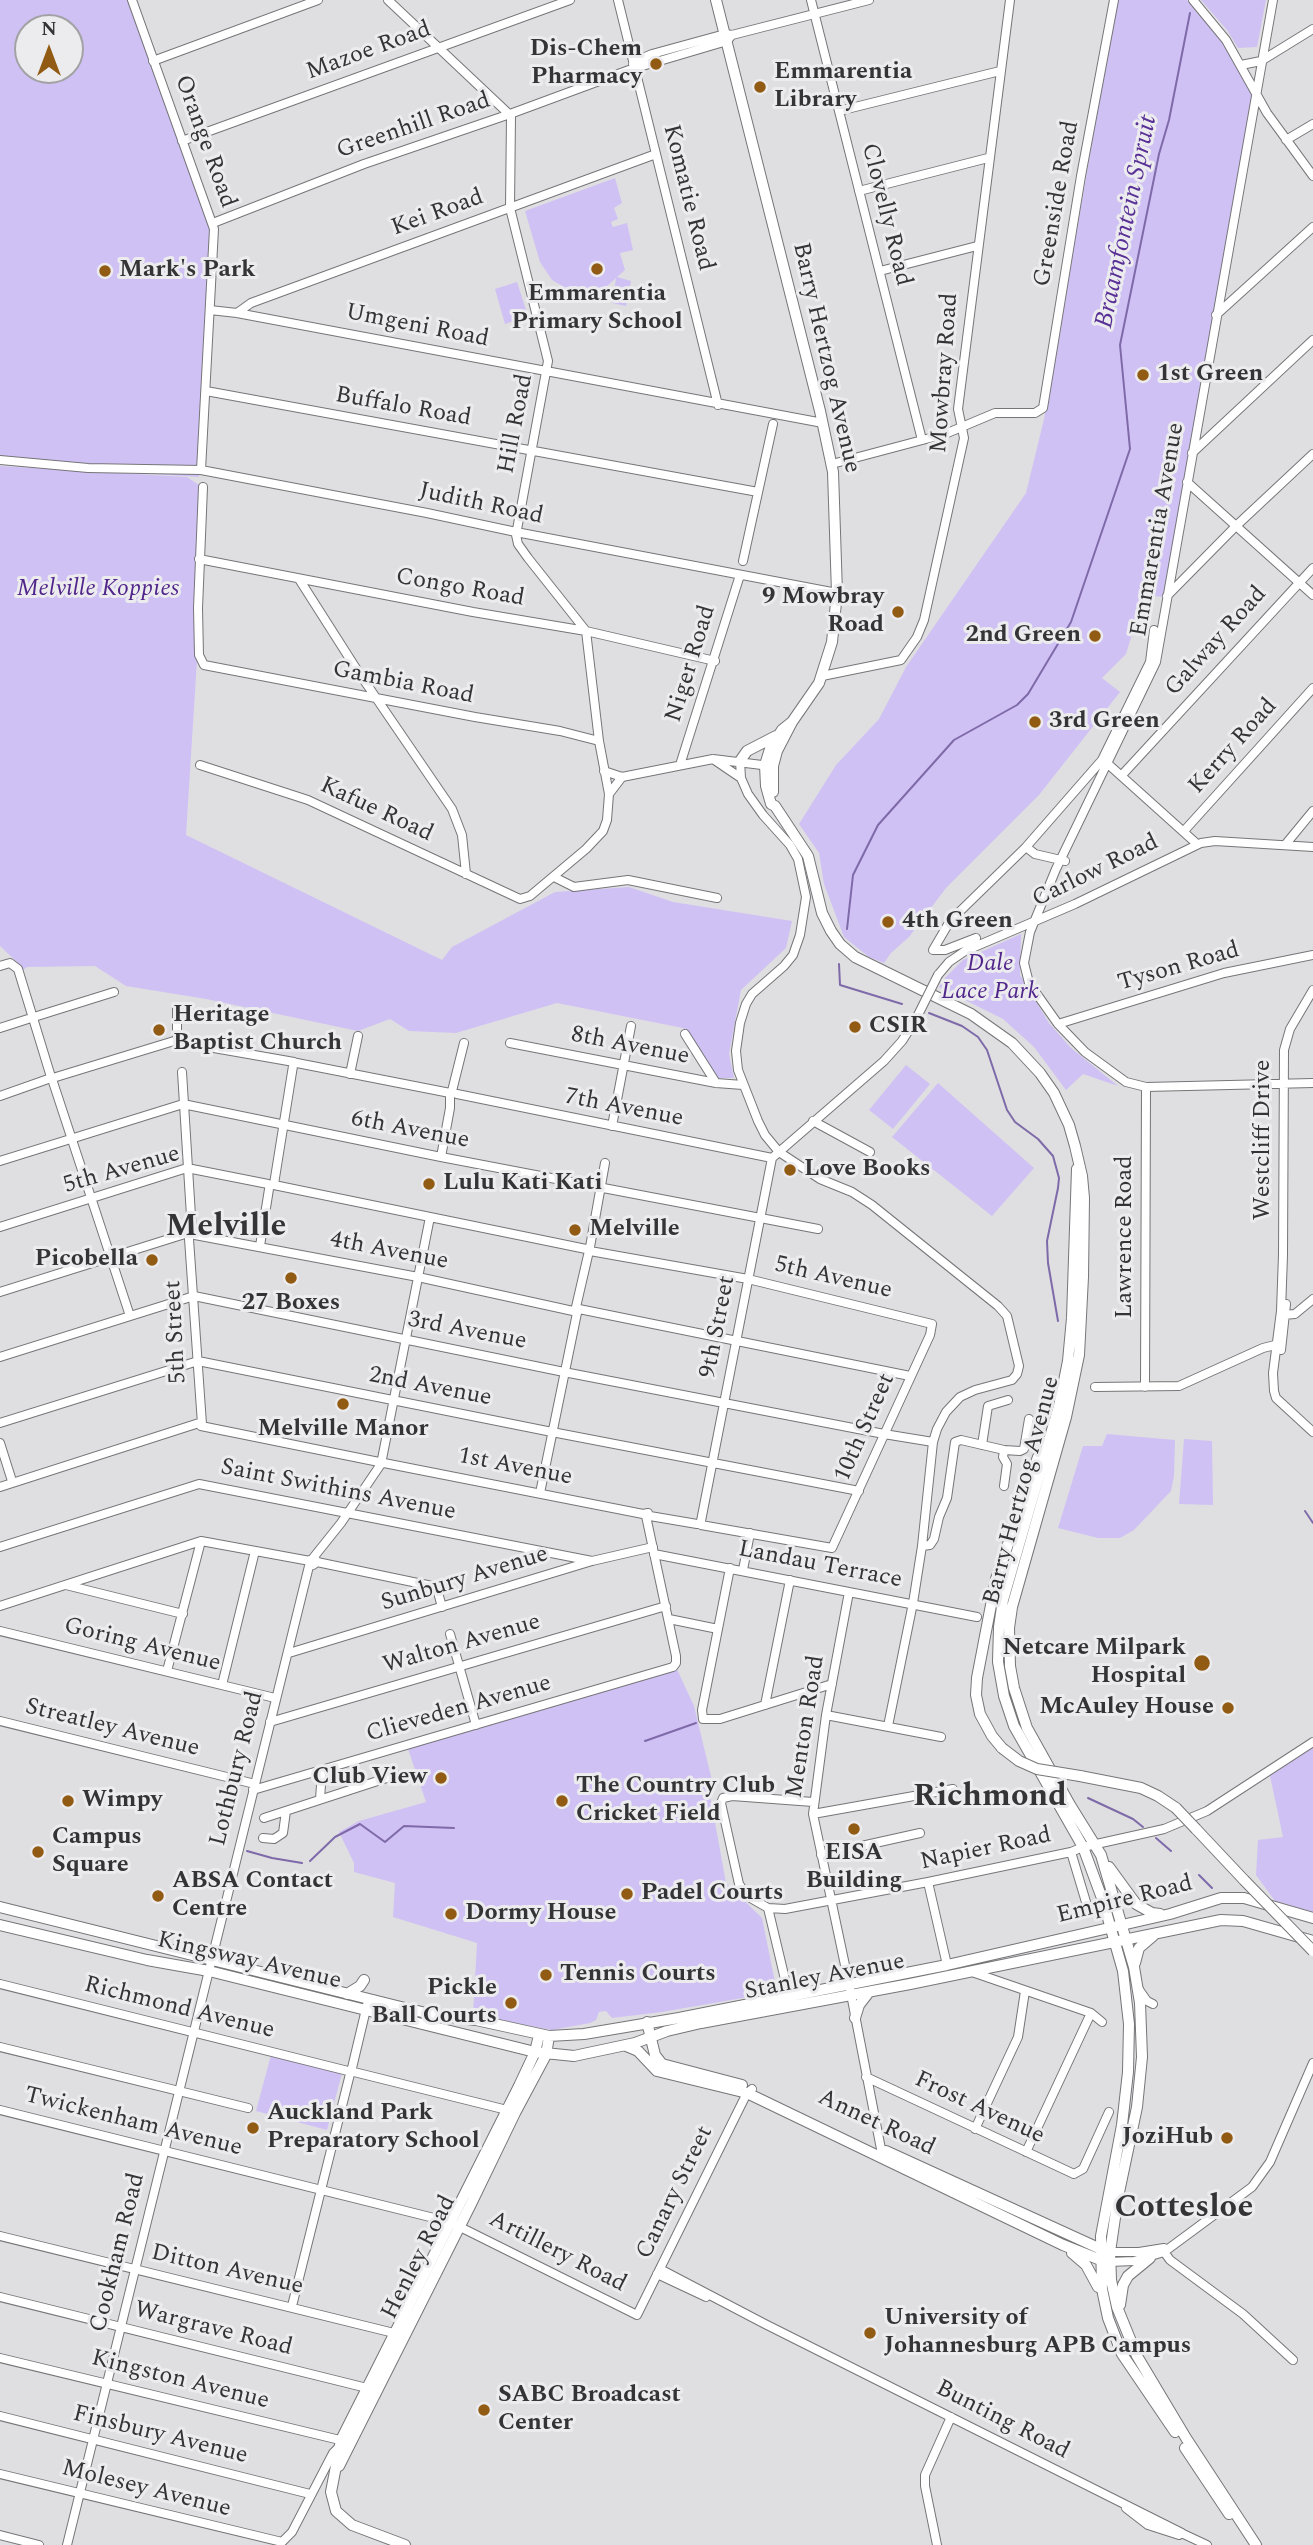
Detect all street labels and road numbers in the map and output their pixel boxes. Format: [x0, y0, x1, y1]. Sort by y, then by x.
street label: Mazoe Road [303, 16, 435, 88]
street label: Orange Road [167, 72, 241, 212]
street label: Greenhill Road [333, 87, 495, 167]
street label: Greenside Road [1029, 119, 1087, 289]
street label: Komatie Road [655, 122, 719, 274]
street label: Clovelly Road [853, 141, 917, 289]
street label: Kei Road [388, 184, 488, 244]
street label: Barry Hertzog Avenue [784, 240, 866, 476]
street label: Mowbray Road [926, 292, 966, 454]
street label: Umgeni Road [343, 299, 491, 355]
street label: Hill Road [493, 372, 541, 476]
street label: Buffalo Road [333, 382, 473, 434]
street label: Emmarentia Avenue [1126, 421, 1192, 639]
street label: Judith Road [416, 478, 546, 532]
street label: Congo Road [393, 564, 527, 614]
street label: Galway Road [1160, 581, 1274, 703]
street label: Niger Road [661, 602, 723, 726]
street label: Gambia Road [330, 656, 476, 712]
street label: Kerry Road [1183, 693, 1285, 801]
street label: Kafue Road [315, 772, 437, 850]
street label: Carlow Road [1028, 829, 1164, 915]
street label: Tyson Road [1115, 937, 1243, 999]
street label: 8th Avenue [569, 1021, 691, 1073]
street label: Westcliff Drive [1250, 1060, 1278, 1220]
street label: 7th Avenue [563, 1083, 685, 1135]
street label: 6th Avenue [349, 1105, 471, 1157]
street label: 5th Avenue [61, 1141, 183, 1201]
street label: Lawrence Road [1112, 1155, 1140, 1319]
street label: 4th Avenue [328, 1226, 450, 1278]
street label: 5th Avenue [771, 1252, 895, 1306]
street label: 9th Street [695, 1273, 743, 1381]
street label: 5th Street [160, 1280, 194, 1384]
street label: 3rd Avenue [405, 1306, 529, 1358]
street label: 2nd Avenue [366, 1362, 494, 1414]
street label: 10th Street [829, 1369, 903, 1487]
street label: Barry Hertzog Avenue [979, 1373, 1067, 1609]
street label: 1st Avenue [455, 1443, 575, 1493]
street label: Saint Swithins Avenue [218, 1454, 458, 1528]
street label: Landau Terrace [736, 1536, 904, 1596]
street label: Sunbury Avenue [378, 1541, 552, 1619]
street label: Walton Avenue [380, 1609, 544, 1681]
street label: Goring Avenue [61, 1613, 223, 1679]
street label: Menton Road [782, 1654, 832, 1800]
street label: Clieveden Avenue [363, 1670, 555, 1750]
street label: Lothbury Road [205, 1689, 271, 1849]
street label: Streatley Avenue [22, 1693, 202, 1765]
street label: Napier Road [918, 1822, 1054, 1878]
street label: Empire Road [1054, 1870, 1196, 1932]
street label: Kingsway Avenue [154, 1927, 344, 1997]
street label: Stanley Avenue [742, 1948, 908, 2008]
street label: Richmond Avenue [81, 1971, 277, 2047]
street label: Frost Avenue [909, 2066, 1049, 2152]
street label: Twickenham Avenue [21, 2082, 245, 2164]
street label: Annet Road [813, 2084, 939, 2164]
street label: Canary Street [631, 2122, 721, 2264]
street label: Cookham Road [85, 2170, 153, 2336]
street label: Henley Road [376, 2191, 464, 2325]
street label: Artillery Road [483, 2206, 631, 2300]
street label: Ditton Avenue [148, 2240, 306, 2302]
street label: Wargrave Road [131, 2296, 295, 2364]
street label: Kingston Avenue [88, 2345, 272, 2417]
street label: Bunting Road [930, 2375, 1074, 2467]
street label: Finsbury Avenue [70, 2400, 250, 2472]
street label: Molesey Avenue [58, 2455, 234, 2525]

